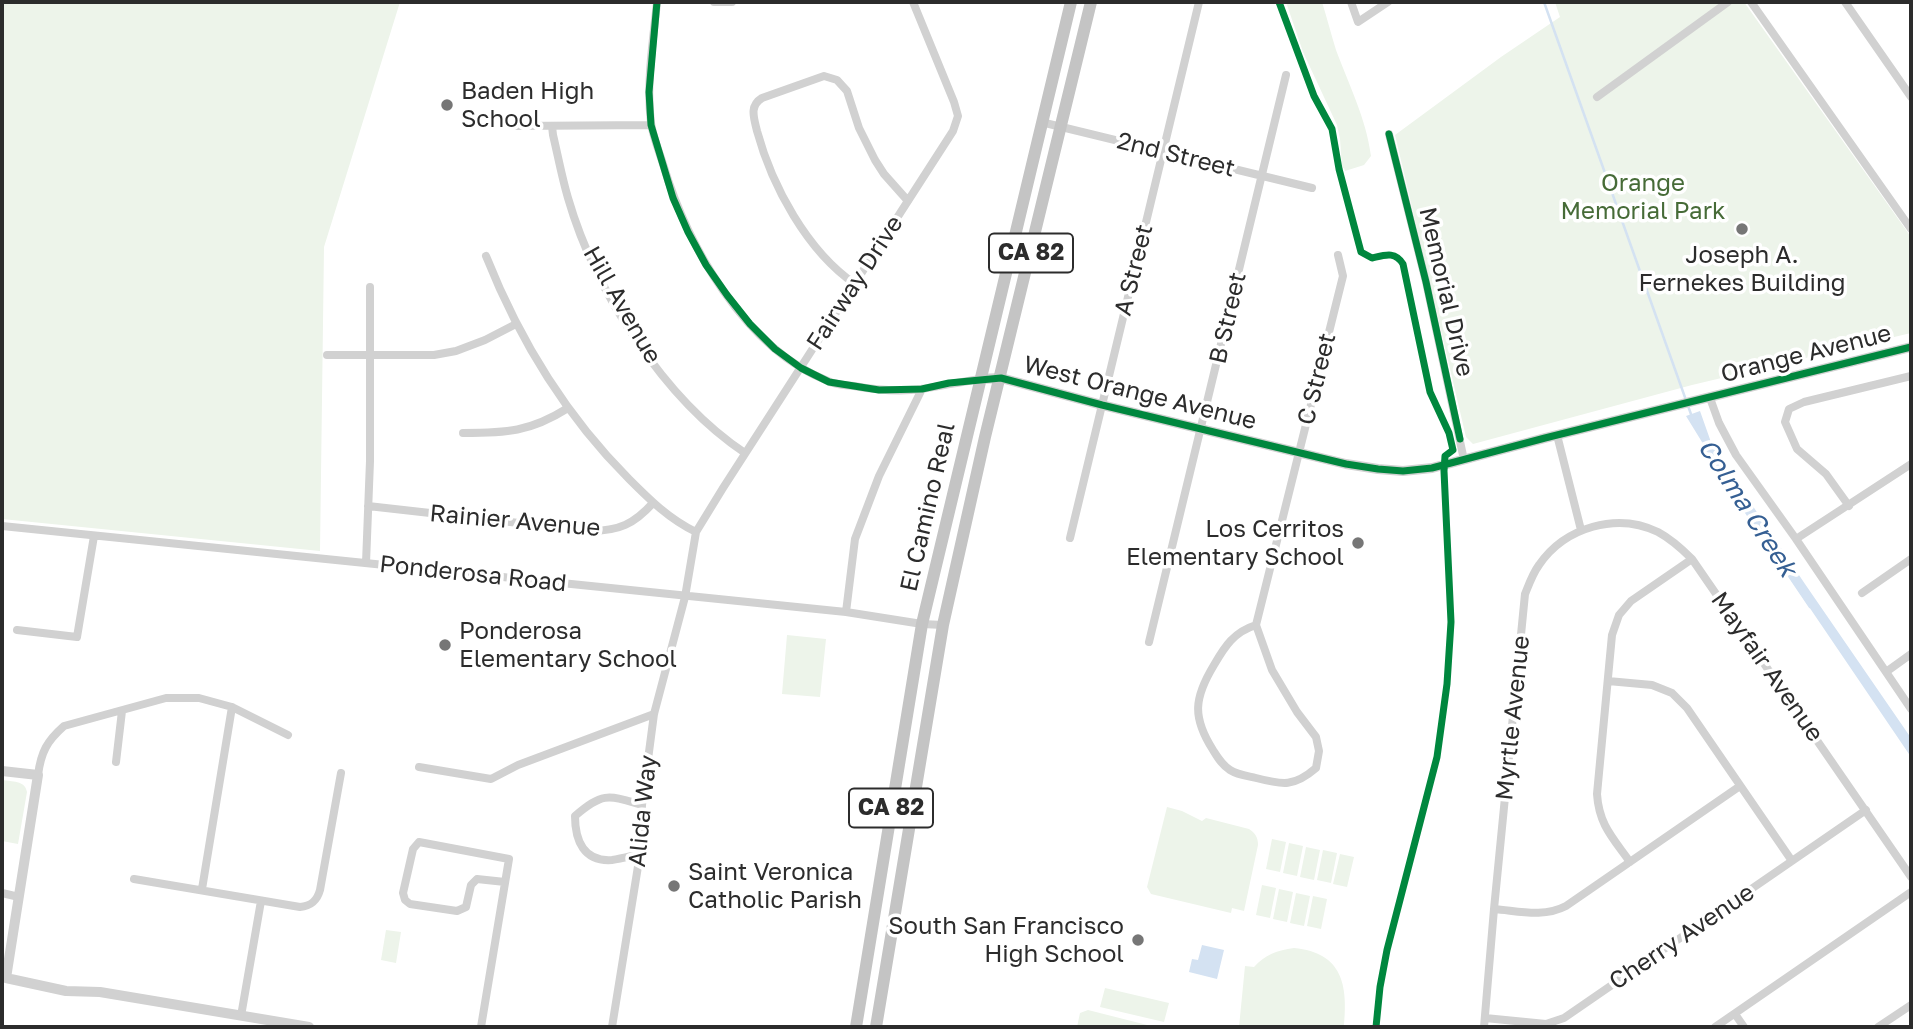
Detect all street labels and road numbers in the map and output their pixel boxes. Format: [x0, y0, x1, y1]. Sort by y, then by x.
street label: 2nd Street [1114, 126, 1238, 184]
street label: Memorial Drive [1413, 205, 1479, 379]
street label: Fairway Drive [801, 210, 909, 356]
street label: A Street [1109, 221, 1159, 319]
road number: CA 82 [989, 234, 1073, 272]
street label: Hill Avenue [577, 241, 667, 369]
street label: B Street [1203, 269, 1253, 367]
street label: Orange Avenue [1718, 319, 1894, 389]
street label: C Street [1292, 330, 1342, 428]
street label: West Orange Avenue [1021, 350, 1259, 436]
street label: El Camino Real [895, 420, 961, 594]
street label: Rainier Avenue [428, 499, 602, 543]
street label: Ponderosa Road [378, 550, 568, 598]
street label: Mayfair Avenue [1705, 587, 1829, 747]
street label: Myrtle Avenue [1490, 634, 1536, 802]
street label: Alida Way [623, 753, 663, 869]
road number: CA 82 [849, 788, 933, 828]
street label: Cherry Avenue [1604, 878, 1760, 996]

